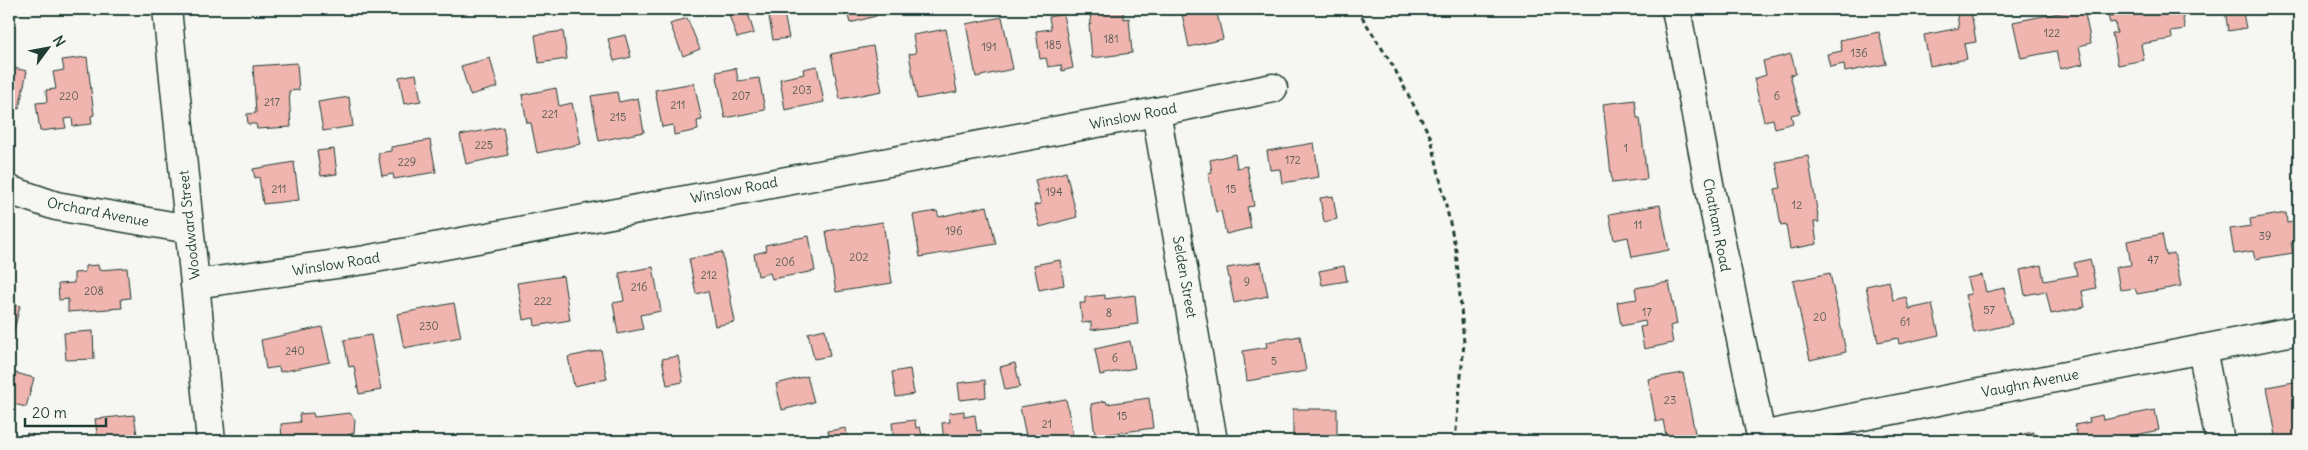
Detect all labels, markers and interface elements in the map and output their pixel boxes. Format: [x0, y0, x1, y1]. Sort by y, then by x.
north arrow [22, 22, 72, 72]
house number: 122 [2044, 26, 2060, 40]
text: N [49, 32, 69, 50]
house number: 181 [1103, 32, 1119, 46]
house number: 185 [1044, 38, 1062, 52]
house number: 191 [981, 40, 997, 54]
house number: 136 [1851, 46, 1867, 60]
house number: 203 [792, 83, 812, 97]
house number: 220 [59, 89, 79, 103]
house number: 207 [732, 89, 751, 103]
house number: 6 [1774, 89, 1780, 103]
house number: 217 [264, 95, 280, 109]
house number: 211 [671, 98, 685, 112]
street label: Winslow Road [1088, 99, 1178, 133]
house number: 221 [542, 107, 558, 121]
house number: 215 [610, 110, 626, 124]
house number: 225 [475, 138, 493, 152]
house number: 1 [1624, 141, 1628, 155]
house number: 172 [1285, 153, 1301, 167]
house number: 229 [398, 155, 416, 169]
street label: Woodward Street [174, 169, 204, 280]
street label: Winslow Road [689, 173, 779, 207]
street label: Chatham Road [1699, 177, 1735, 273]
house number: 211 [272, 182, 286, 196]
house number: 15 [1226, 182, 1236, 196]
house number: 194 [1045, 185, 1063, 199]
street label: Orchard Avenue [45, 193, 151, 231]
house number: 12 [1792, 198, 1802, 212]
house number: 11 [1634, 218, 1642, 232]
house number: 196 [945, 224, 963, 238]
house number: 39 [2259, 229, 2271, 243]
street label: Selden Street [1169, 235, 1201, 320]
street label: Winslow Road [291, 248, 381, 280]
house number: 202 [849, 250, 869, 264]
house number: 47 [2147, 253, 2159, 267]
house number: 206 [775, 255, 795, 269]
house number: 212 [701, 268, 717, 282]
house number: 9 [1244, 275, 1250, 289]
house number: 216 [631, 280, 647, 294]
house number: 208 [84, 284, 104, 298]
house number: 222 [534, 294, 552, 308]
house number: 57 [1983, 303, 1995, 317]
house number: 17 [1642, 305, 1652, 319]
house number: 8 [1106, 306, 1112, 320]
house number: 20 [1813, 310, 1827, 324]
house number: 61 [1900, 315, 1910, 329]
house number: 230 [419, 319, 439, 333]
house number: 240 [285, 344, 305, 358]
house number: 6 [1112, 351, 1118, 365]
house number: 5 [1271, 354, 1277, 368]
street label: Vaughn Avenue [1980, 365, 2080, 401]
house number: 23 [1664, 393, 1676, 407]
scale bar [25, 395, 106, 427]
text: 20 m [32, 403, 67, 422]
house number: 15 [1117, 409, 1127, 423]
house number: 21 [1042, 417, 1052, 431]

